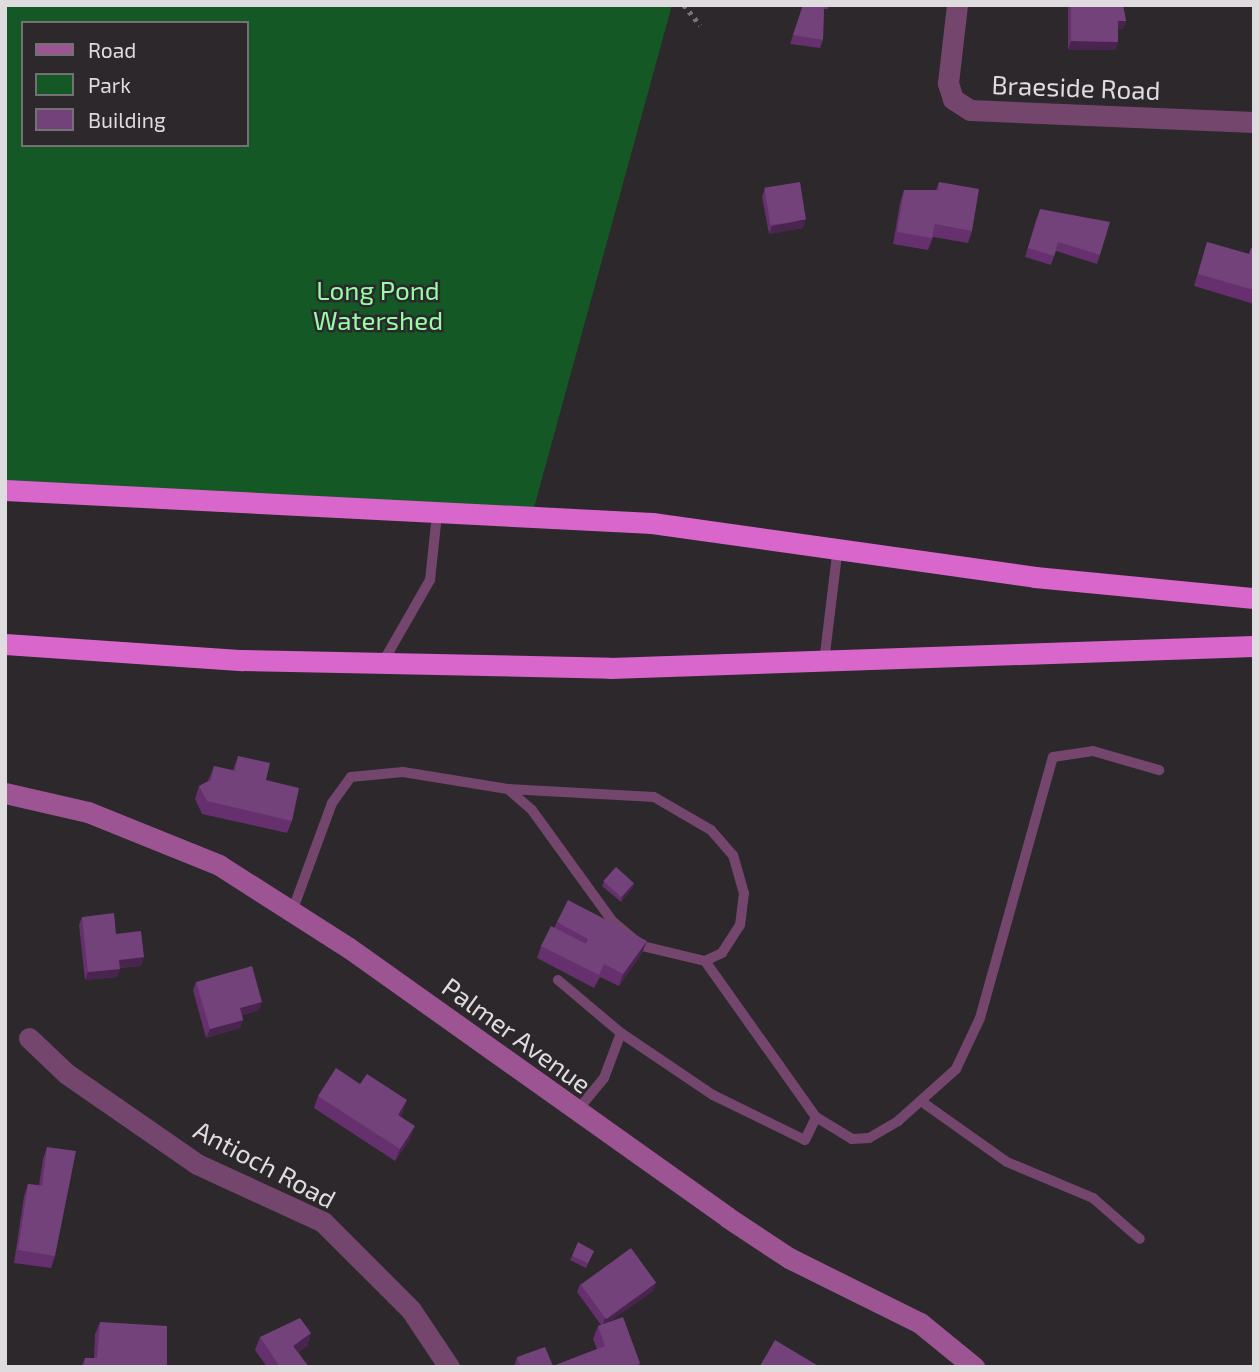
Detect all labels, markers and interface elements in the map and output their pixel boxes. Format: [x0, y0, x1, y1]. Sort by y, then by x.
legend [21, 21, 248, 147]
text: Road [88, 37, 136, 62]
street label: Braeside Road [991, 68, 1161, 106]
text: Park [88, 72, 131, 97]
text: Building [88, 107, 166, 132]
park label: Long Pond Watershed [313, 274, 443, 336]
street label: Palmer Avenue [436, 970, 598, 1100]
street label: Antioch Road [189, 1114, 341, 1214]

